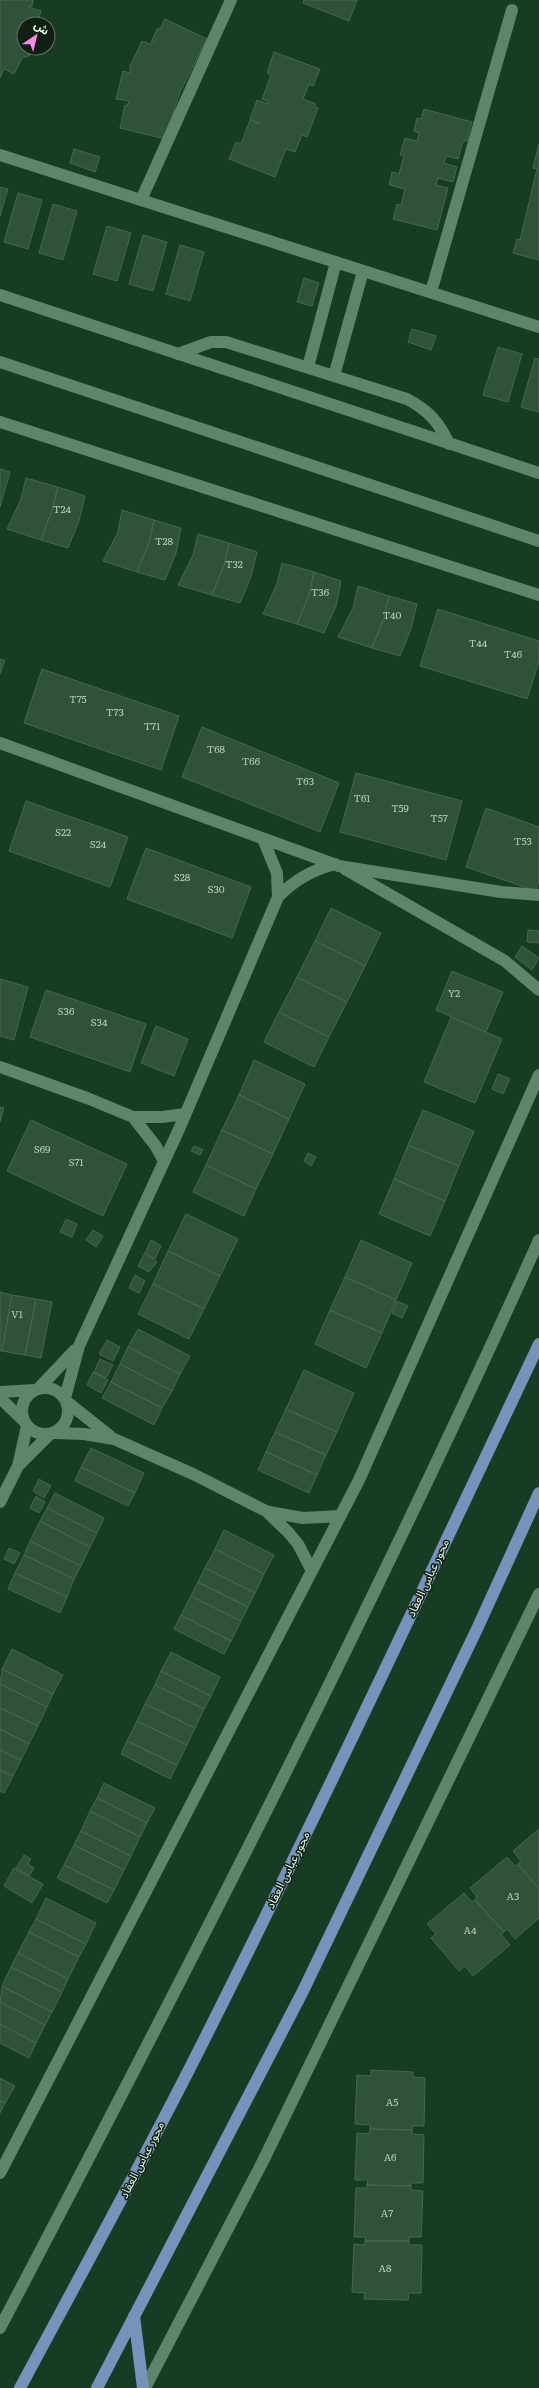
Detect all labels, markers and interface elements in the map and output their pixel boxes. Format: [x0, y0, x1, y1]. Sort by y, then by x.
north arrow [16, 16, 56, 56]
text: ش [32, 16, 53, 38]
house number: T24 [53, 501, 71, 516]
house number: T28 [155, 533, 173, 548]
house number: T32 [225, 556, 243, 571]
house number: T36 [311, 584, 330, 599]
house number: T40 [383, 607, 402, 622]
house number: T44 [469, 635, 488, 650]
house number: T46 [504, 646, 523, 661]
house number: T75 [69, 691, 87, 706]
house number: T73 [106, 704, 124, 719]
house number: T71 [144, 718, 160, 733]
house number: T68 [207, 741, 226, 756]
house number: T66 [242, 753, 261, 768]
house number: T63 [296, 773, 314, 788]
house number: T61 [354, 790, 370, 805]
house number: T59 [391, 800, 409, 815]
house number: T57 [430, 810, 448, 825]
house number: S22 [55, 824, 71, 839]
house number: T53 [514, 833, 532, 848]
house number: S24 [90, 836, 107, 851]
house number: S28 [174, 869, 191, 884]
house number: S30 [207, 881, 225, 896]
house number: Y2 [448, 985, 460, 1000]
house number: S36 [58, 1003, 75, 1018]
house number: S34 [91, 1014, 108, 1029]
house number: S69 [34, 1141, 50, 1156]
house number: S71 [68, 1154, 84, 1169]
house number: V1 [11, 1306, 23, 1321]
street label: محور عباس العقاد [401, 1536, 453, 1620]
street label: محور عباس العقاد [261, 1828, 314, 1911]
house number: A3 [507, 1888, 519, 1903]
house number: A4 [464, 1922, 477, 1937]
house number: A5 [386, 2094, 398, 2109]
street label: محور عباس العقاد [114, 2118, 168, 2201]
house number: A6 [384, 2149, 397, 2164]
house number: A7 [381, 2205, 393, 2220]
house number: A8 [379, 2260, 392, 2275]

